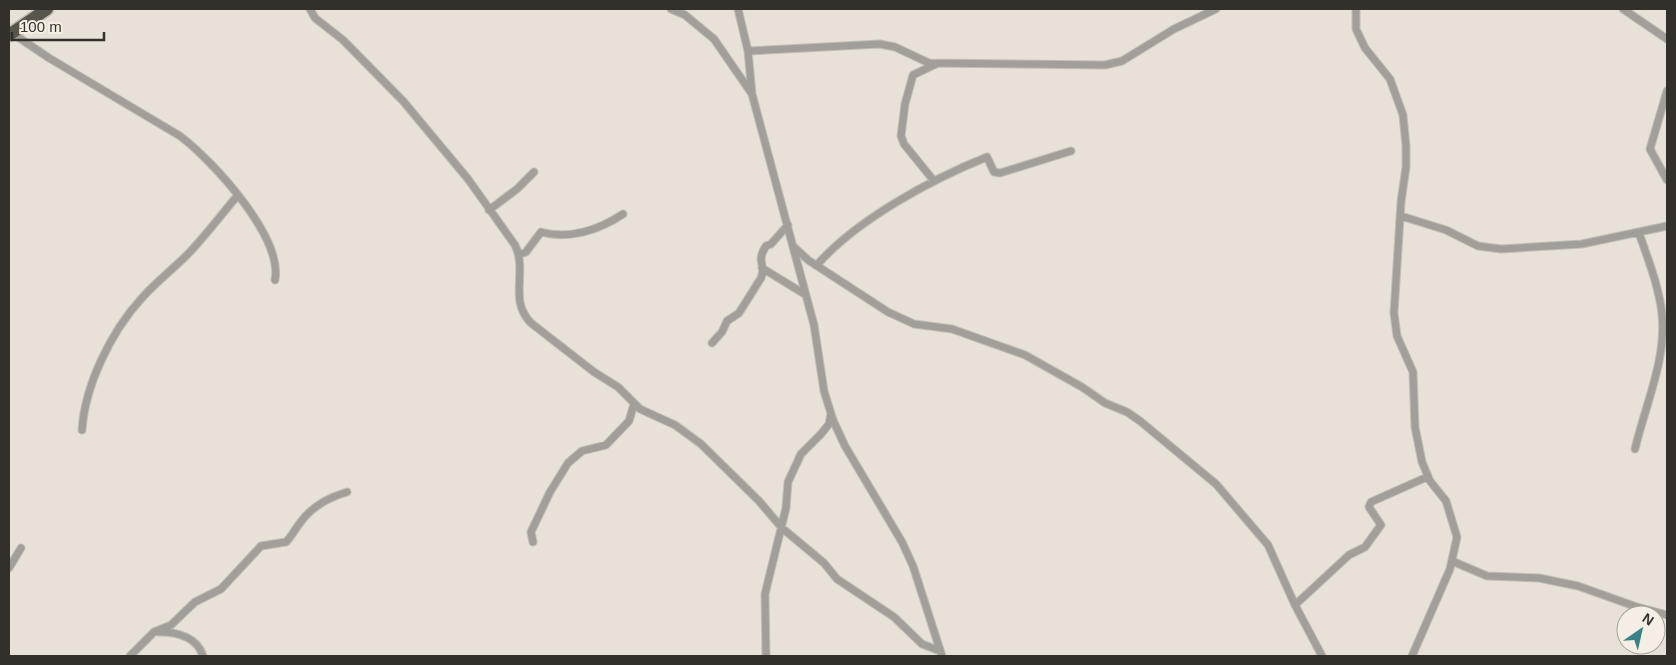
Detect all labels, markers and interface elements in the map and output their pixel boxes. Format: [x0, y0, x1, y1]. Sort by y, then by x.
scale bar [12, 10, 105, 42]
text: 100 m [20, 18, 62, 35]
north arrow [1616, 605, 1666, 655]
text: N [1640, 610, 1657, 629]

